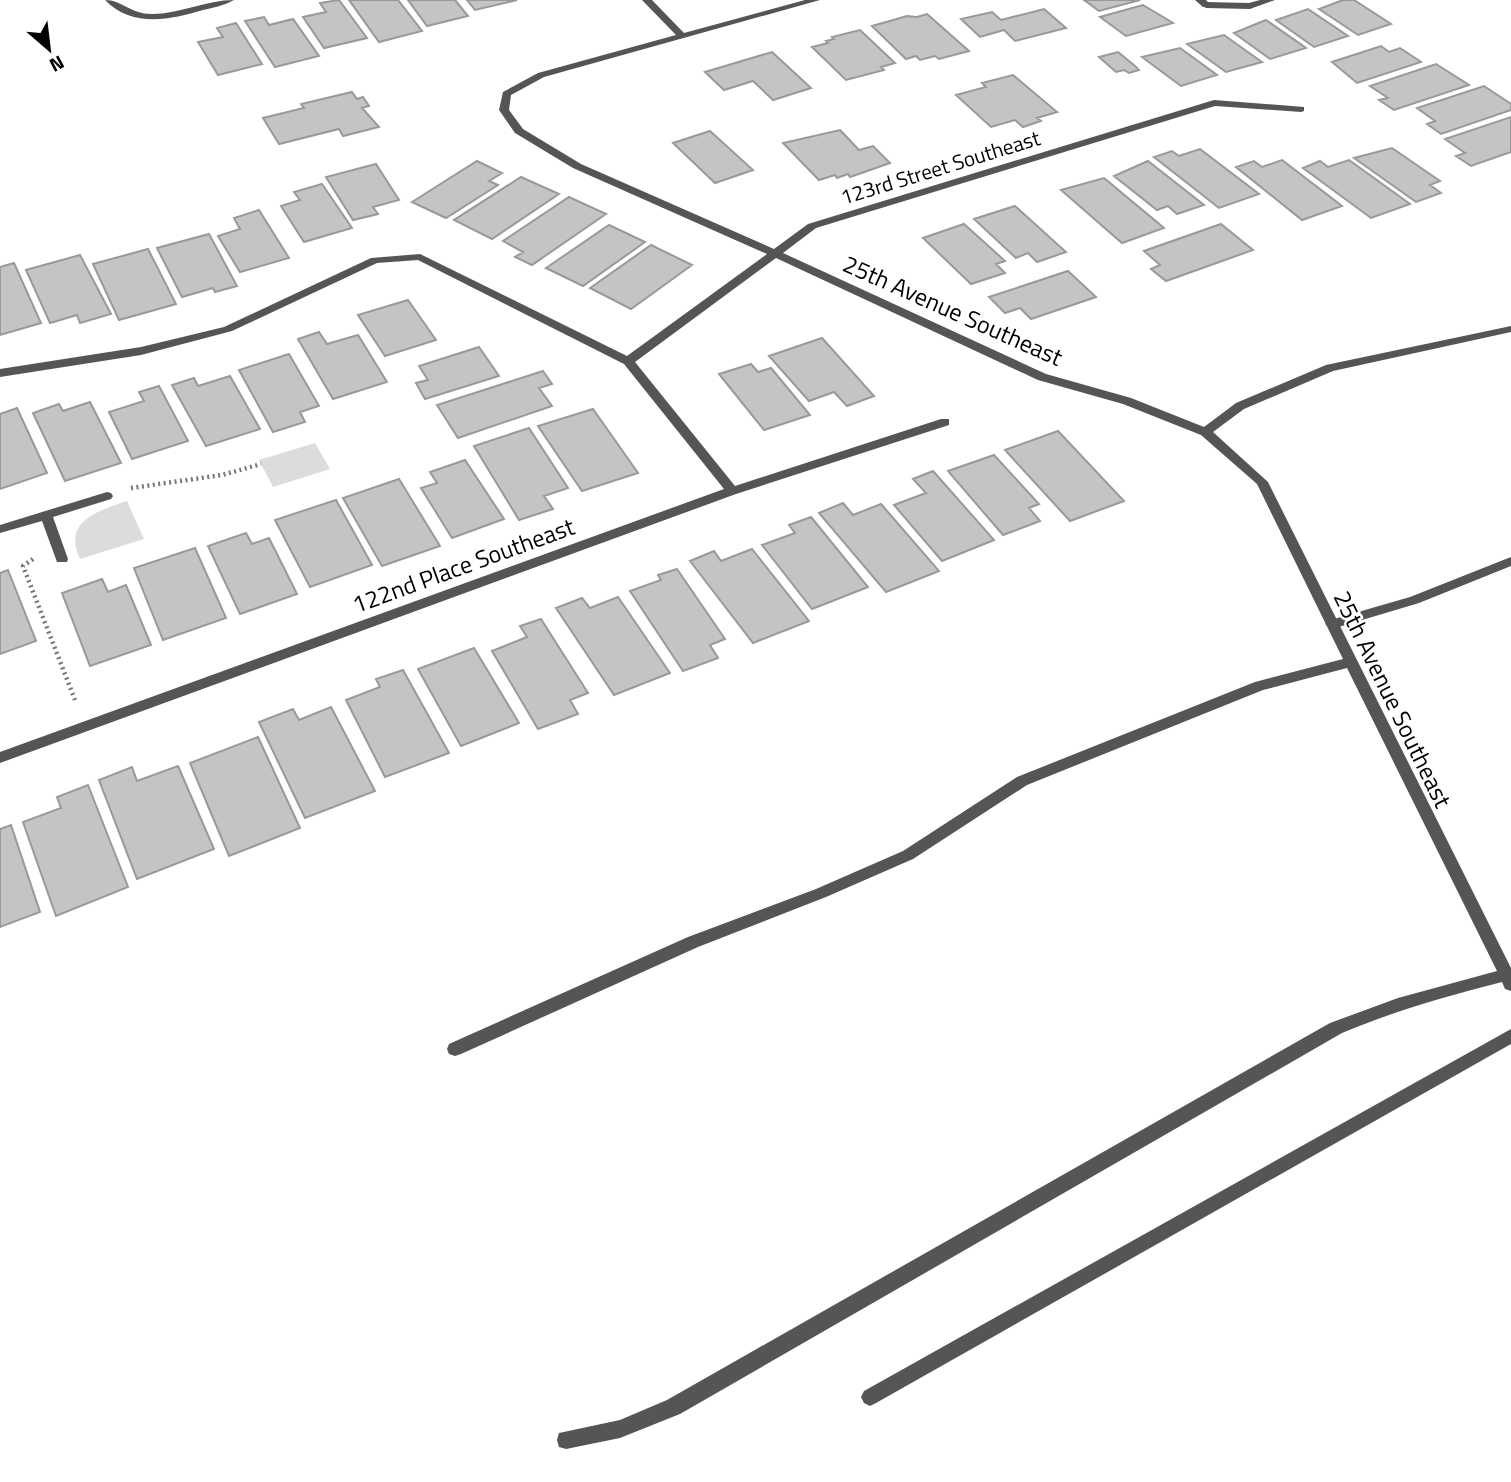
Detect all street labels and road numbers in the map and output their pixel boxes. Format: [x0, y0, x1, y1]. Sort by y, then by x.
street label: 123rd Street Southeast [836, 121, 1044, 213]
street label: 25th Avenue Southeast [837, 245, 1069, 375]
street label: 122nd Place Southeast [347, 508, 580, 622]
street label: 25th Avenue Southeast [1325, 584, 1461, 814]

